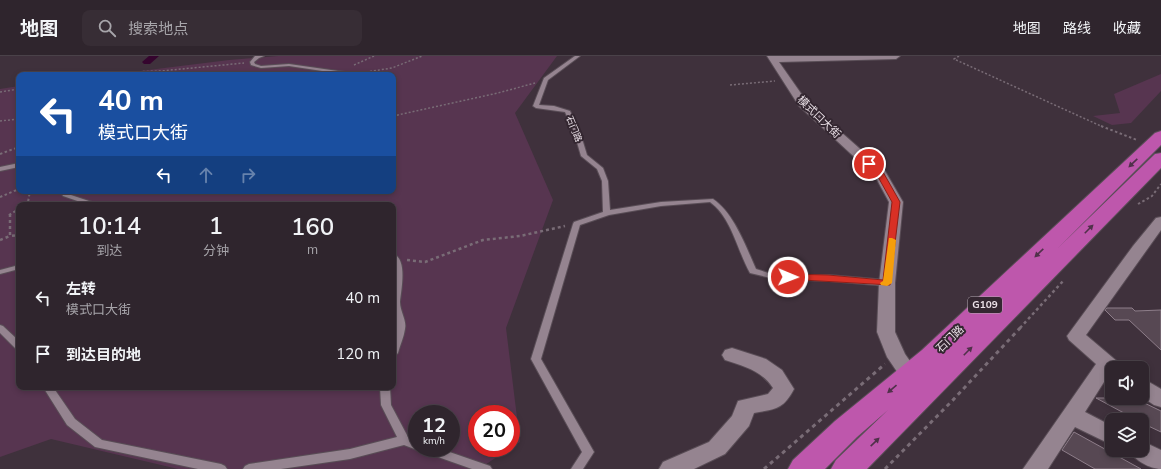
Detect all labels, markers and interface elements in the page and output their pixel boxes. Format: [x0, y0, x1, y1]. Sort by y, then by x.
search box [82, 10, 362, 46]
text: 地图 [20, 16, 58, 42]
icon: search [96, 17, 118, 39]
text: 搜索地点 [128, 19, 188, 39]
text: 地图 [1013, 19, 1041, 38]
text: 路线 [1063, 19, 1091, 38]
text: 收藏 [1113, 19, 1141, 38]
text: 40 m [98, 82, 164, 120]
icon: left [32, 88, 84, 140]
street label: 模式口大街 [794, 93, 844, 141]
street label: 石门路 [563, 114, 585, 144]
text: 模式口大街 [98, 121, 188, 145]
pin [852, 147, 886, 181]
icon: arrive [858, 153, 880, 175]
one-way arrow [1127, 158, 1138, 167]
icon: left [153, 164, 175, 186]
icon: ahead [195, 164, 217, 186]
icon: right [237, 164, 259, 186]
text: 10:14 [78, 210, 141, 242]
text: 1 [209, 210, 223, 242]
text: 160 [291, 211, 334, 243]
one-way arrow [1085, 224, 1094, 234]
text: m [307, 241, 318, 259]
text: 到达 [97, 242, 123, 260]
text: 分钟 [203, 242, 229, 260]
one-way arrow [1034, 248, 1044, 258]
position arrow [767, 256, 809, 298]
text: 左转 [66, 279, 96, 299]
icon: left [32, 287, 54, 309]
text: 40 m [345, 288, 380, 308]
road number: G109 [968, 297, 1002, 313]
text: 模式口大街 [66, 301, 131, 319]
street label: 石门路 [933, 322, 967, 356]
icon: arrive [32, 343, 54, 365]
text: 120 m [336, 344, 380, 364]
text: 到达目的地 [66, 345, 141, 365]
one-way arrow [963, 346, 973, 356]
map controls [1105, 361, 1149, 457]
button: sound [1105, 361, 1149, 405]
one-way arrow [887, 384, 898, 393]
speed limit sign: 20 [468, 405, 520, 457]
text: 12 [422, 412, 446, 439]
button: layers [1105, 413, 1149, 457]
text: km/h [423, 434, 445, 448]
one-way arrow [870, 437, 880, 447]

